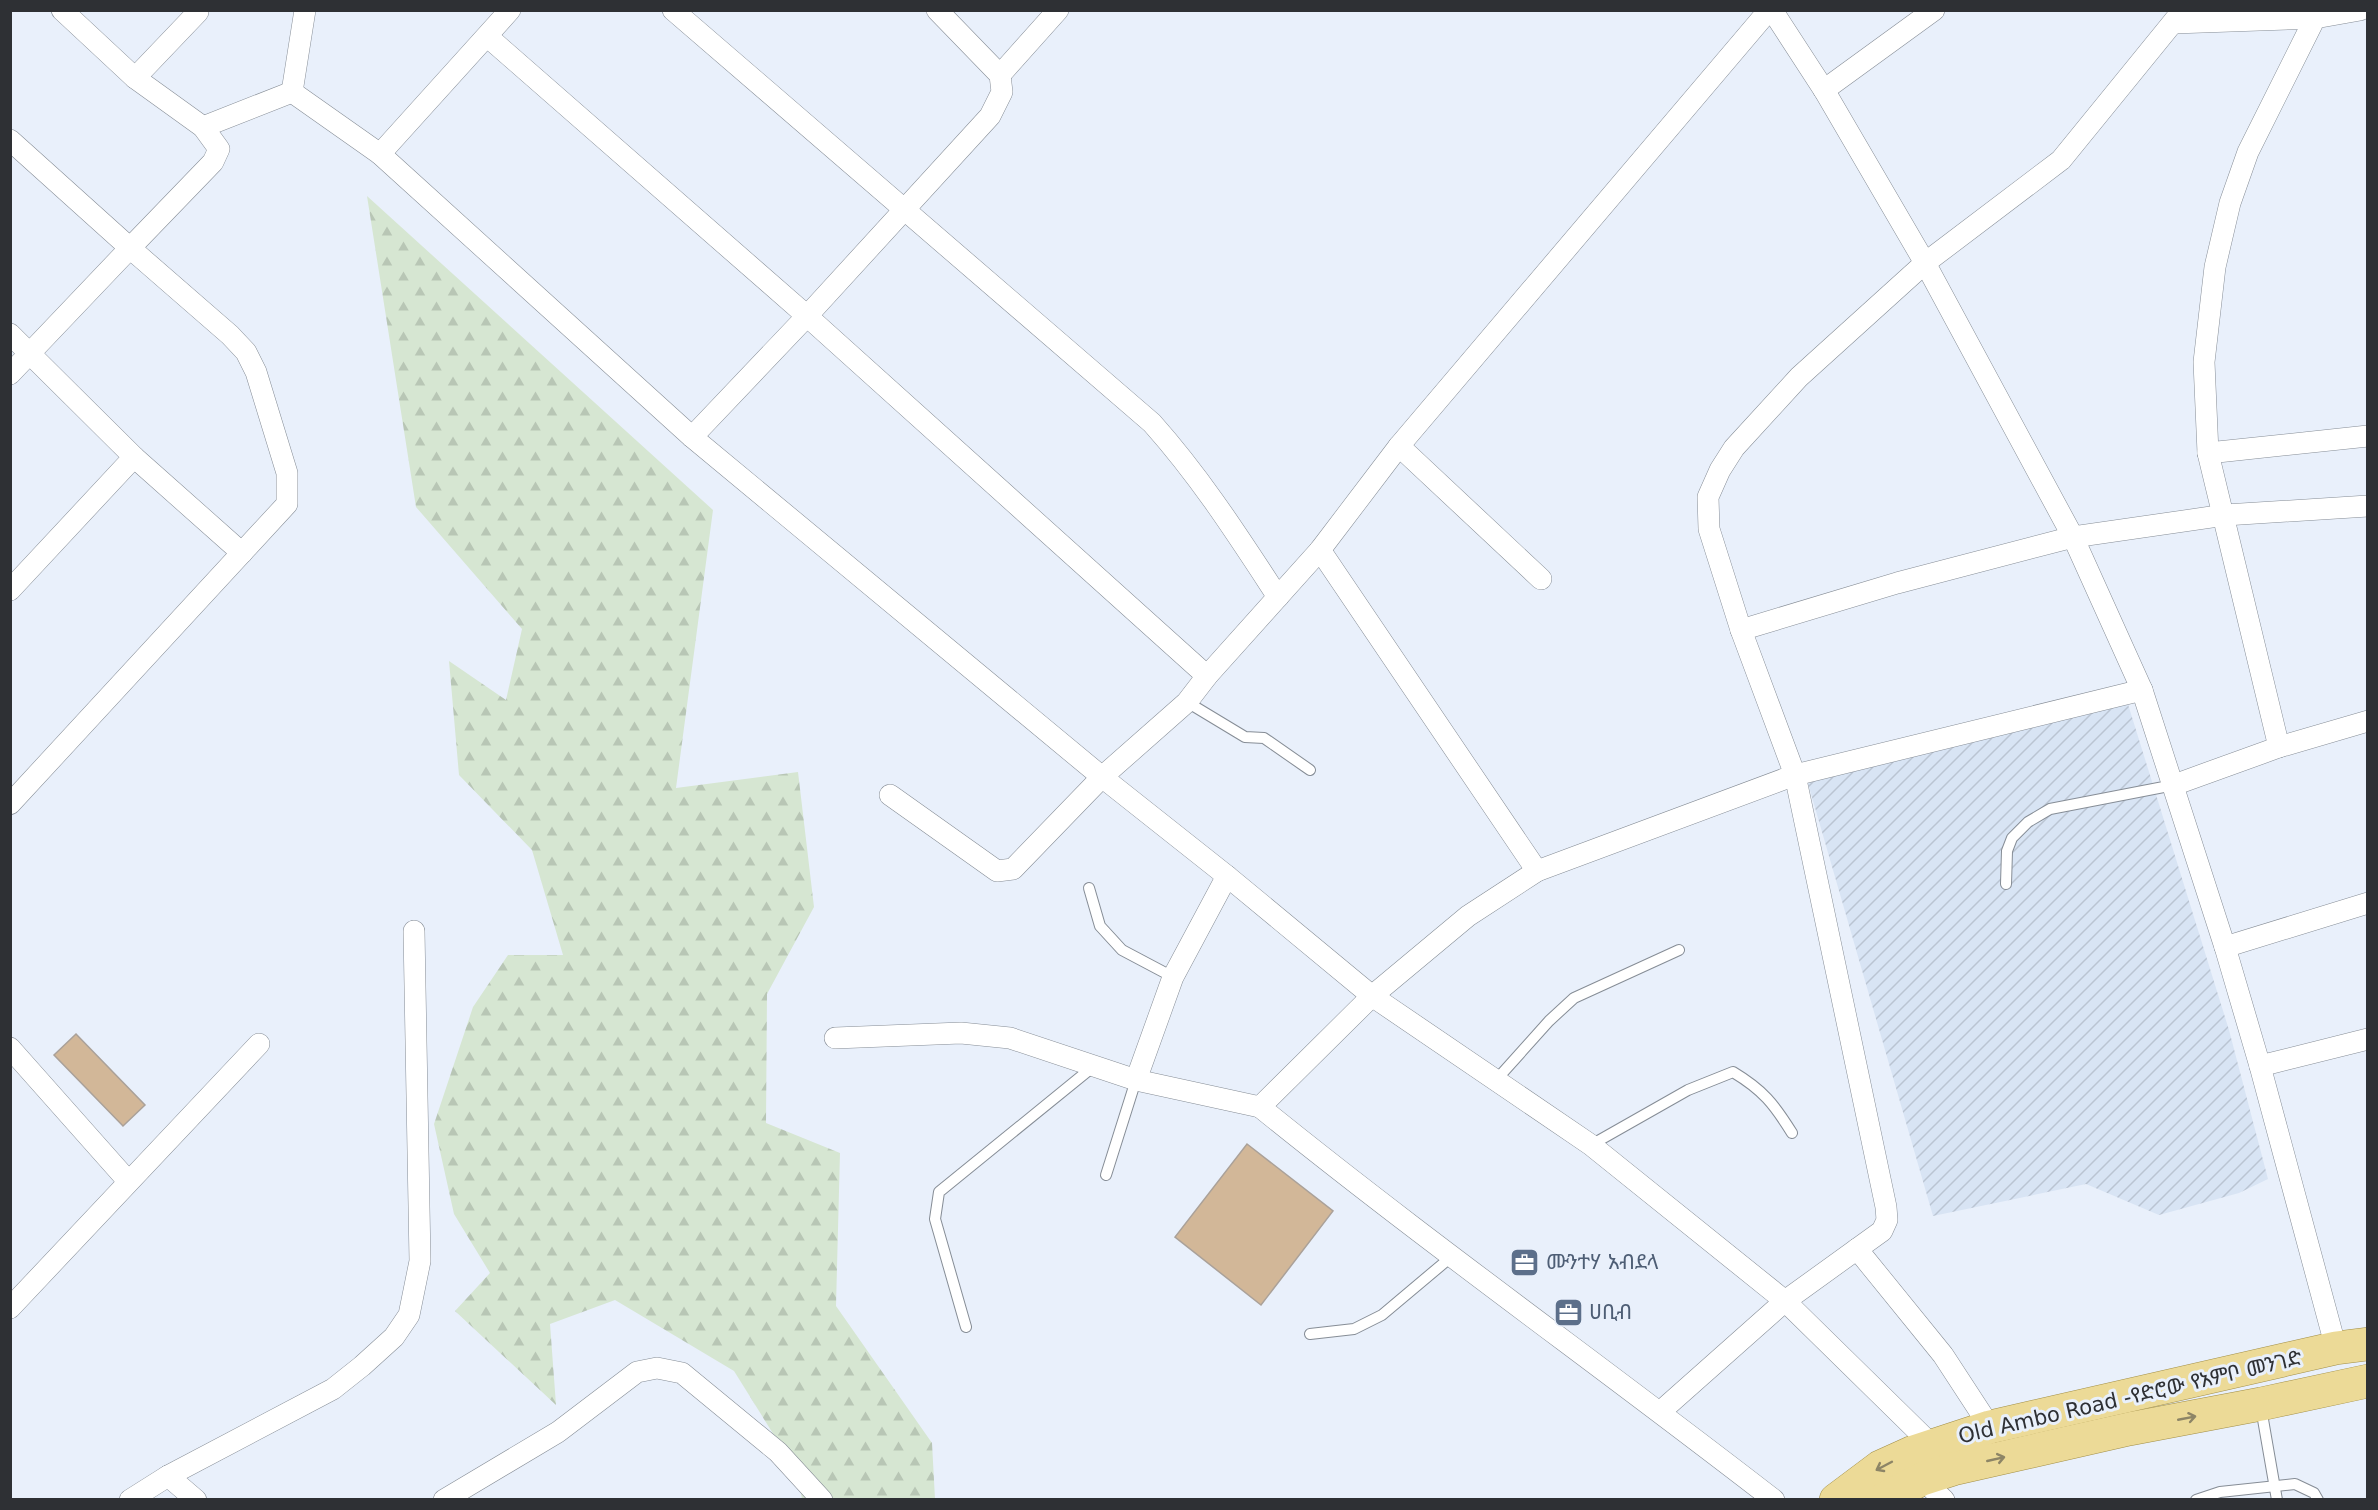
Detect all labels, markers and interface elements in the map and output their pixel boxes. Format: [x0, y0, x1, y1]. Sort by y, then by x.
office icon: ሙንተሃ አብደላ [1509, 1246, 1541, 1278]
place label: ሙንተሃ አብደላ [1546, 1250, 1659, 1274]
office icon: ሀቢብ [1552, 1296, 1584, 1328]
place label: ሀቢብ [1589, 1300, 1632, 1324]
street label: Old Ambo Road -የድሮው የአምቦ መንገድ [1956, 1346, 2304, 1448]
one-way arrow [2177, 1412, 2196, 1423]
one-way arrow [1986, 1453, 2005, 1464]
one-way arrow [1876, 1461, 1894, 1472]

